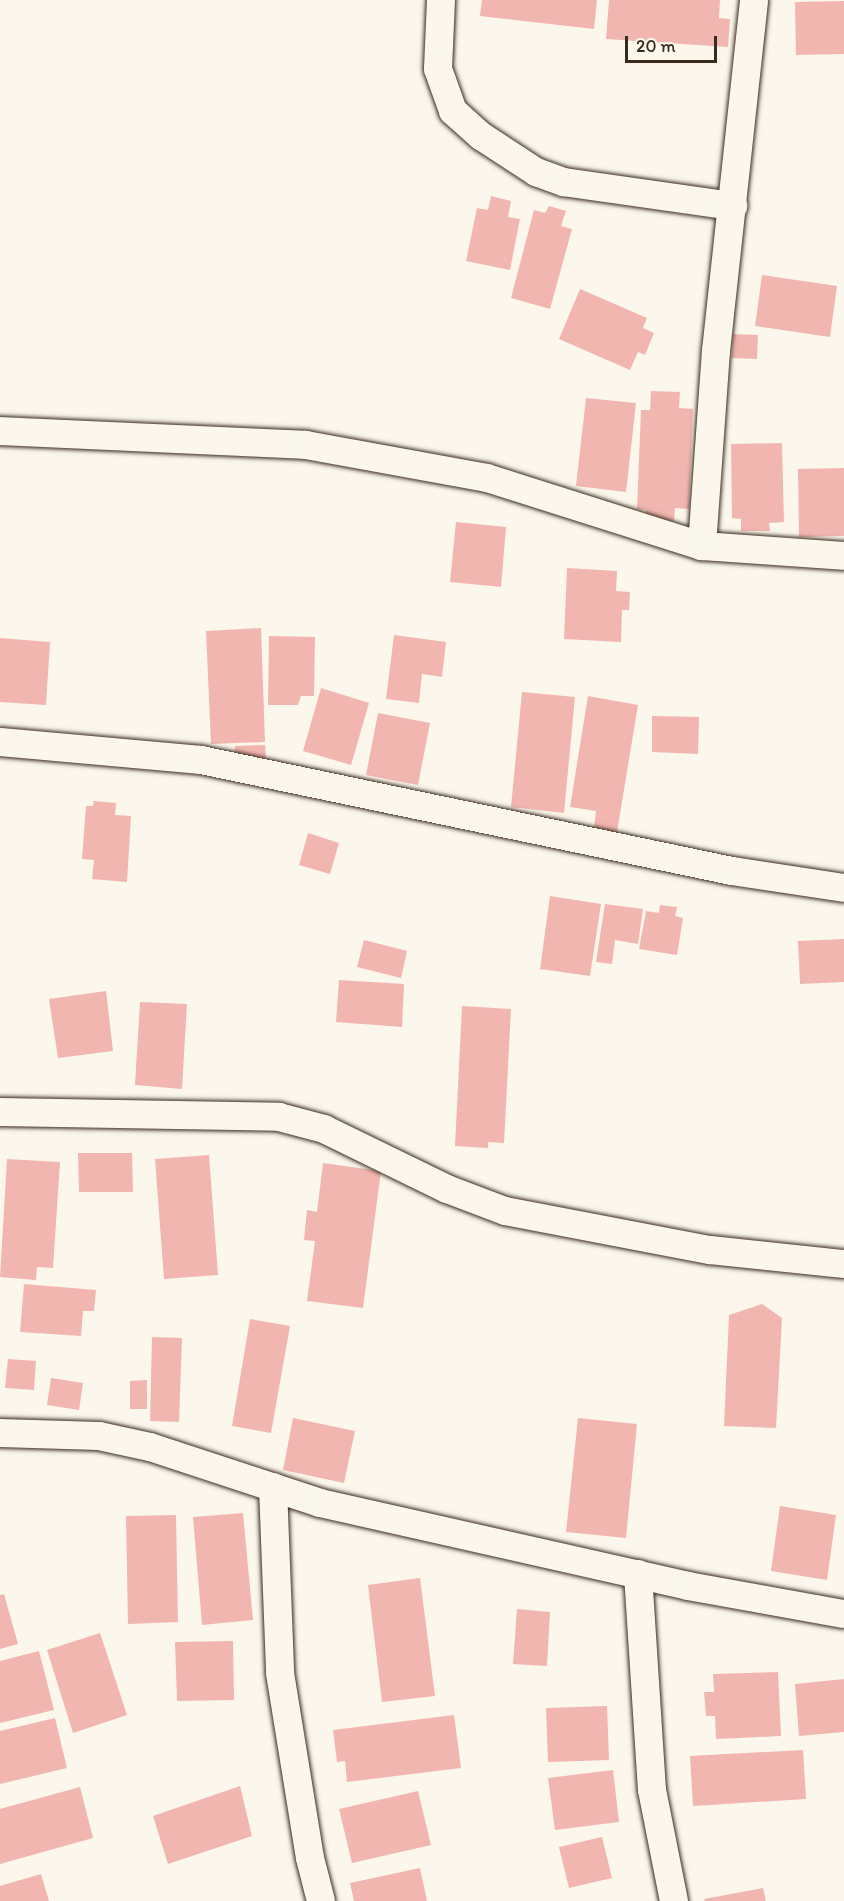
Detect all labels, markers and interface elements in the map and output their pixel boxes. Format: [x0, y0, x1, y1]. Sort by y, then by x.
scale bar [628, 24, 720, 62]
text: 20 m [636, 35, 676, 57]

